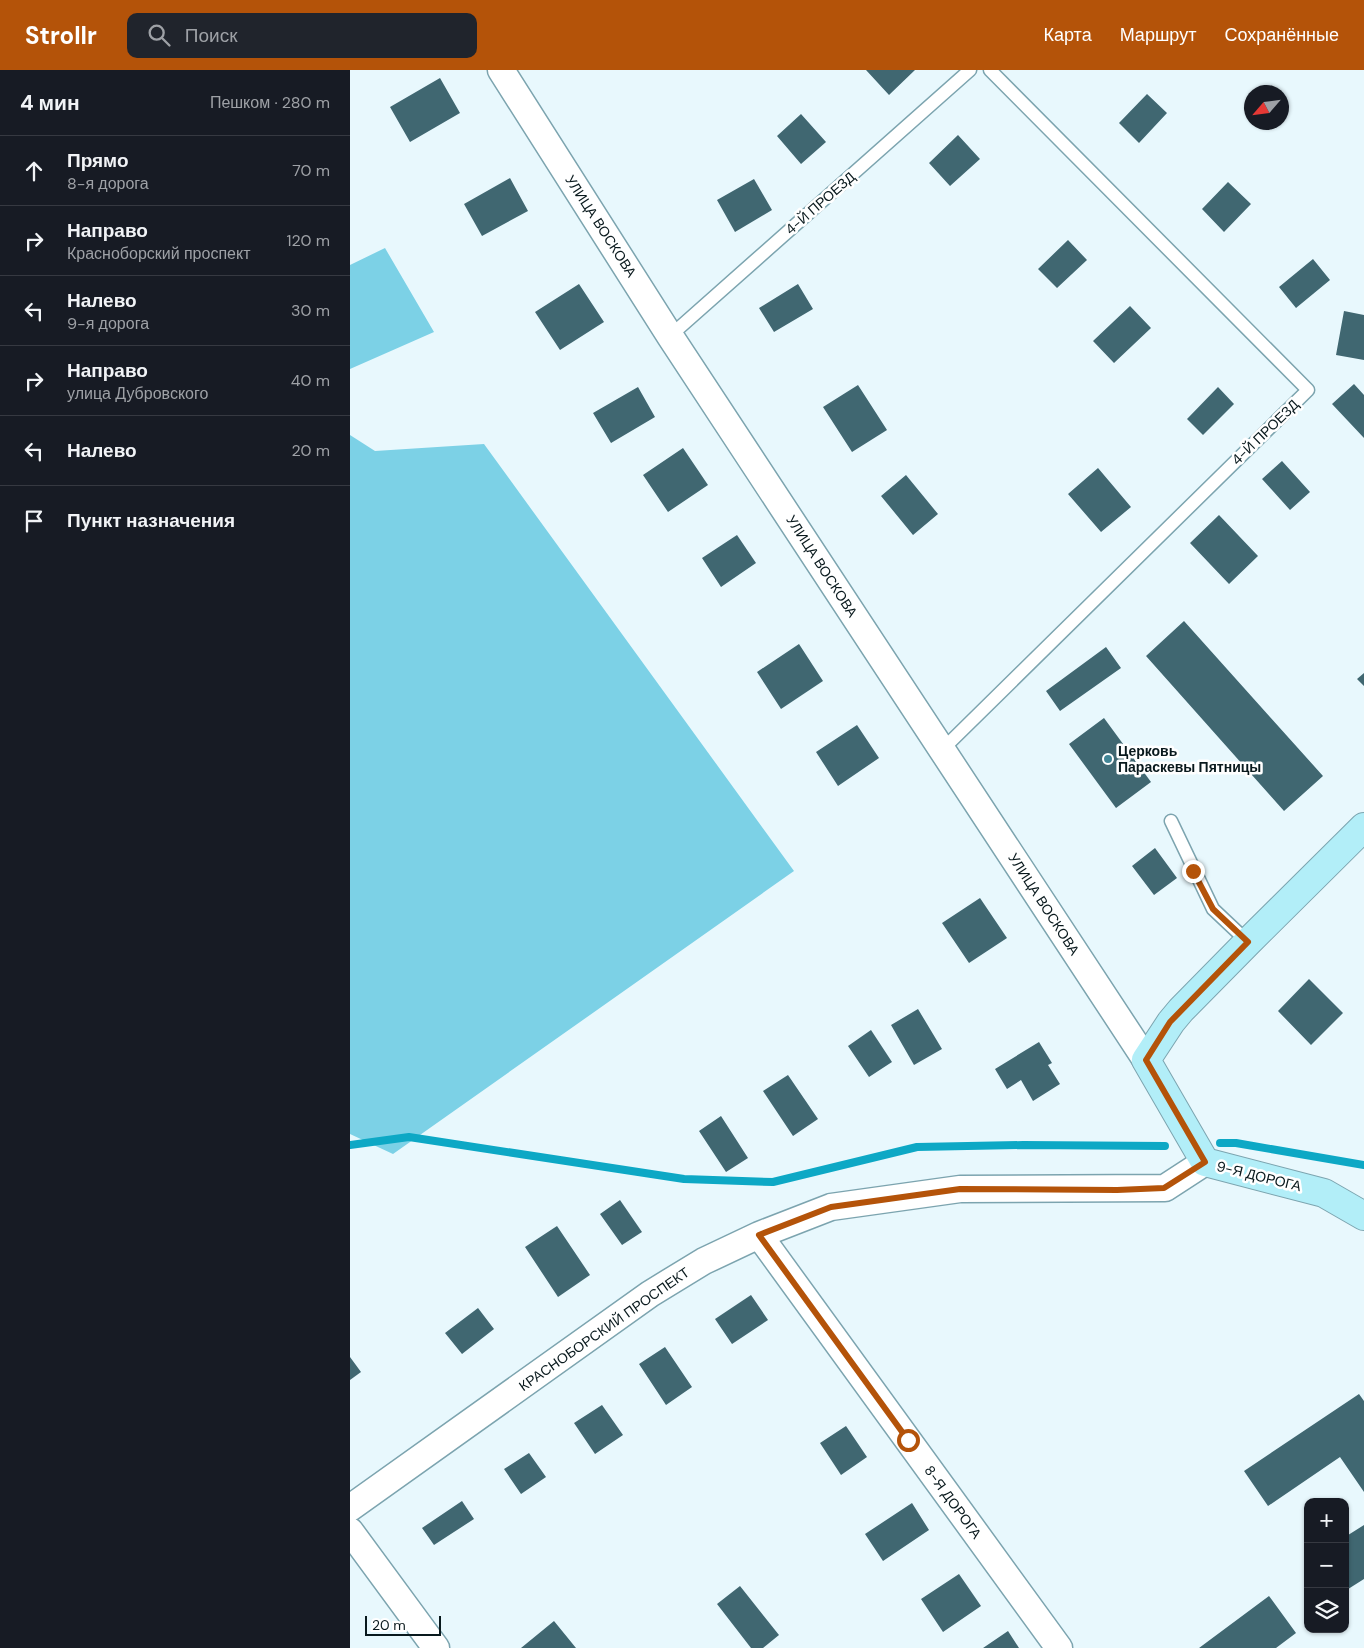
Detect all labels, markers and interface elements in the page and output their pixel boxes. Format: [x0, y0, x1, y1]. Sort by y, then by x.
search box [127, 13, 477, 58]
text: Strollr [25, 20, 97, 51]
icon: search [145, 21, 173, 49]
text: Поиск [185, 23, 237, 48]
text: Карта [1044, 23, 1092, 47]
text: Маршрут [1120, 23, 1196, 47]
text: Сохранённые [1224, 23, 1339, 47]
north arrow [1244, 85, 1289, 130]
text: 4 мин [20, 89, 80, 117]
text: Пешком · 280 m [210, 92, 330, 113]
text: Прямо [67, 148, 129, 173]
icon: ahead [20, 157, 48, 185]
text: 70 m [292, 160, 330, 181]
street label: 4-Й ПРОЕЗД [781, 167, 859, 238]
street label: УЛИЦА ВОСКОВА [561, 172, 641, 281]
text: 8-я дорога [67, 173, 149, 194]
text: Направо [67, 218, 148, 243]
icon: right [20, 227, 48, 255]
text: 120 m [286, 230, 330, 251]
text: Красноборский проспект [67, 243, 250, 264]
text: Налево [67, 288, 137, 313]
icon: left [20, 297, 48, 325]
text: 30 m [291, 300, 330, 321]
text: 9-я дорога [67, 313, 149, 334]
text: Направо [67, 358, 148, 383]
icon: right [20, 367, 48, 395]
text: 40 m [291, 370, 330, 391]
text: улица Дубровского [67, 383, 208, 404]
street label: 4-Й ПРОЕЗД [1228, 395, 1303, 469]
icon: left [20, 437, 48, 465]
text: Налево [67, 438, 137, 463]
text: 20 m [291, 440, 330, 461]
icon: arrive [20, 507, 48, 535]
text: Пункт назначения [67, 508, 235, 533]
street label: УЛИЦА ВОСКОВА [782, 512, 862, 621]
place label: Церковь Параскевы Пятницы [1118, 742, 1261, 776]
marker: Церковь Параскевы Пятницы [1102, 753, 1114, 765]
street label: УЛИЦА ВОСКОВА [1004, 850, 1084, 959]
route end [1182, 860, 1205, 883]
street label: 9-Я ДОРОГА [1215, 1157, 1304, 1195]
street label: КРАСНОБОРСКИЙ ПРОСПЕКТ [515, 1263, 693, 1395]
route start [897, 1429, 920, 1452]
street label: 8-Я ДОРОГА [920, 1462, 986, 1543]
map controls [1304, 1498, 1349, 1633]
button: + [1304, 1498, 1349, 1543]
button: − [1304, 1543, 1349, 1588]
button: layers [1304, 1588, 1349, 1633]
scale bar [365, 1613, 441, 1636]
text: 20 m [372, 1616, 406, 1634]

